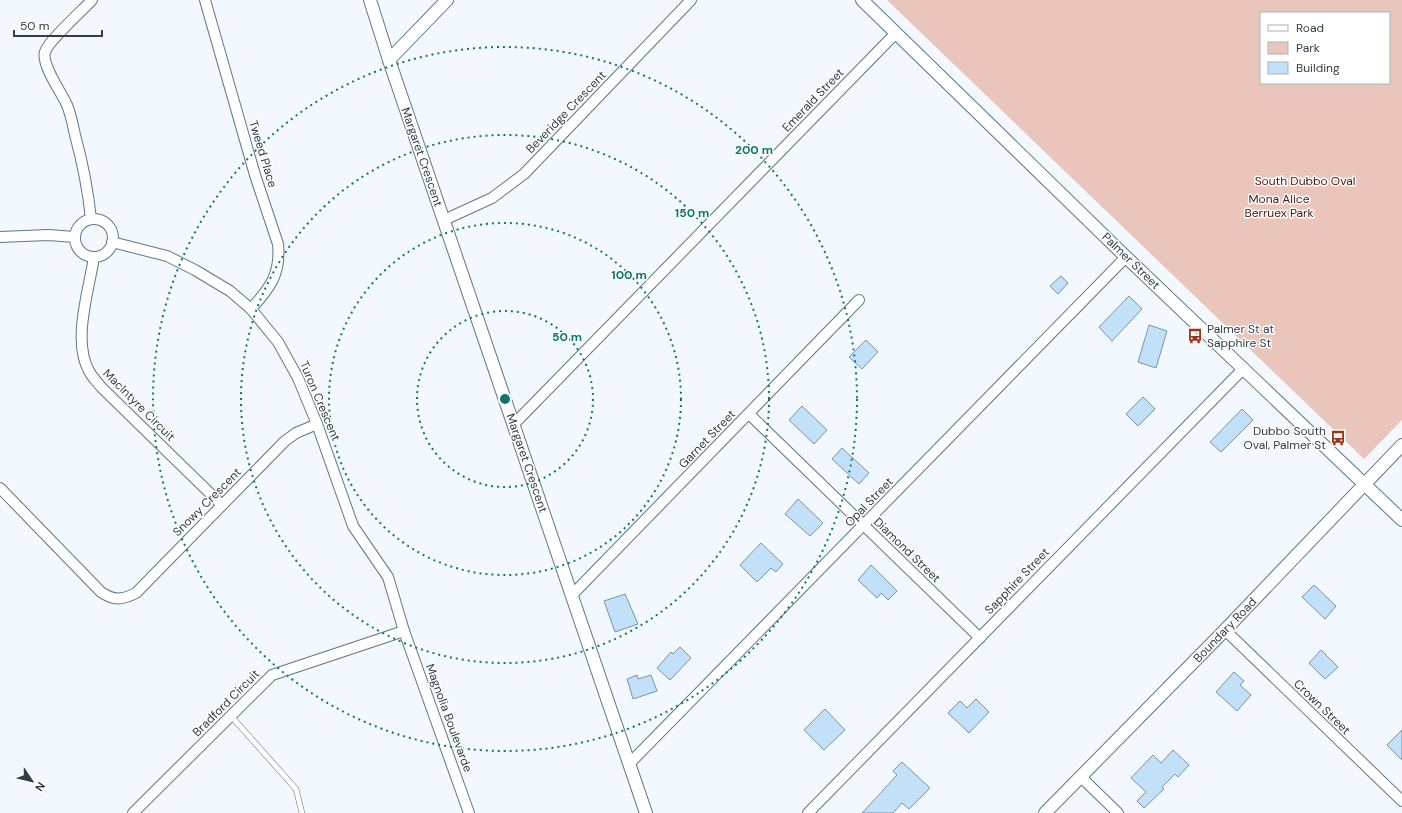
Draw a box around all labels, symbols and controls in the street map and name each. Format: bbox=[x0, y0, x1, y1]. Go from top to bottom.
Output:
scale bar bbox=[14, 12, 102, 38]
legend bbox=[1260, 12, 1390, 84]
text: 50 m bbox=[20, 18, 49, 34]
text: Road bbox=[1296, 20, 1324, 36]
text: Park bbox=[1296, 40, 1320, 56]
text: Building bbox=[1296, 60, 1340, 76]
street label: Emerald Street bbox=[779, 65, 848, 135]
street label: Beveridge Crescent bbox=[522, 67, 610, 157]
street label: Margaret Crescent bbox=[398, 105, 447, 209]
street label: Tweed Place bbox=[245, 119, 281, 190]
text: 200 m bbox=[735, 142, 773, 158]
park label: South Dubbo Oval bbox=[1255, 173, 1355, 189]
park label: Mona Alice Berruex Park bbox=[1244, 191, 1314, 221]
text: 150 m bbox=[675, 205, 709, 221]
street label: Palmer Street bbox=[1098, 229, 1164, 293]
text: 100 m bbox=[611, 267, 647, 283]
place label: Palmer St at Sapphire St bbox=[1207, 321, 1274, 351]
bus stop icon: Palmer St at Sapphire St bbox=[1186, 327, 1204, 345]
text: 50 m bbox=[552, 329, 582, 345]
street label: Turon Crescent bbox=[296, 359, 344, 444]
street label: MacIntyre Circuit bbox=[99, 365, 179, 445]
centre of rings bbox=[498, 392, 512, 406]
street label: Garnet Street bbox=[675, 406, 739, 472]
street label: Margaret Crescent bbox=[503, 411, 552, 515]
place label: Dubbo South Oval, Palmer St bbox=[1243, 423, 1326, 453]
bus stop icon: Dubbo South Oval, Palmer St bbox=[1329, 429, 1347, 447]
street label: Snowy Crescent bbox=[169, 464, 245, 540]
street label: Opal Street bbox=[841, 474, 897, 530]
street label: Diamond Street bbox=[870, 514, 944, 586]
street label: Sapphire Street bbox=[981, 544, 1053, 618]
street label: Boundary Road bbox=[1190, 594, 1260, 666]
street label: Magnolia Boulevarde bbox=[422, 662, 476, 775]
street label: Bradford Circuit bbox=[189, 666, 263, 740]
street label: Crown Street bbox=[1290, 676, 1354, 738]
north arrow bbox=[12, 761, 52, 801]
text: N bbox=[32, 779, 48, 794]

